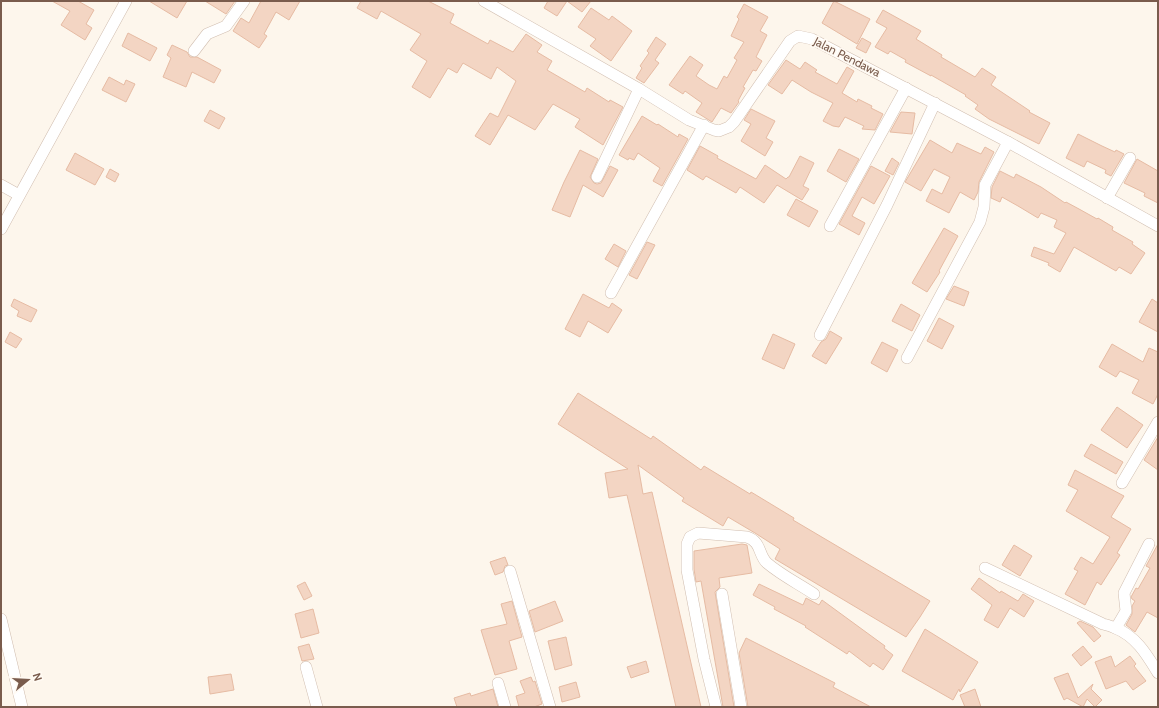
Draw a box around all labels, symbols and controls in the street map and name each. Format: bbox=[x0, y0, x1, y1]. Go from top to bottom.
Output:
street label: Jalan Pendawa bbox=[810, 33, 883, 80]
north arrow bbox=[8, 660, 48, 700]
text: N bbox=[30, 671, 45, 683]

